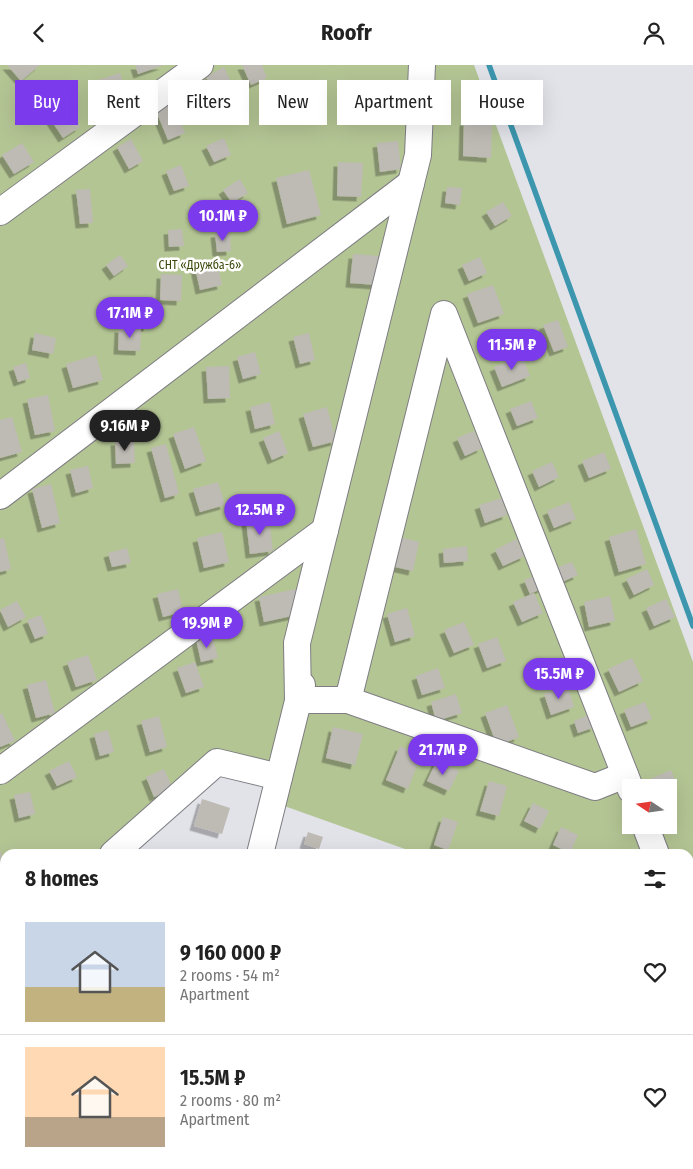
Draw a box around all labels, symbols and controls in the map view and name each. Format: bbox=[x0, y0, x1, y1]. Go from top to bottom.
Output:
icon: back bbox=[25, 19, 53, 47]
text: Roofr bbox=[321, 19, 372, 46]
icon: person bbox=[640, 19, 668, 47]
chip: Buy bbox=[15, 80, 78, 125]
chip: Rent bbox=[88, 80, 158, 125]
chip: Filters bbox=[168, 80, 249, 125]
chip: New bbox=[259, 80, 327, 125]
chip: Apartment bbox=[337, 80, 451, 125]
chip: House bbox=[461, 80, 543, 125]
pin: 10.1M ₽ bbox=[177, 199, 269, 242]
text: 10.1M ₽ bbox=[199, 206, 247, 225]
park label: СНТ «Дружба-6» bbox=[159, 258, 241, 272]
pin: 17.1M ₽ bbox=[84, 297, 176, 339]
text: 17.1M ₽ bbox=[107, 303, 153, 322]
pin: 11.5M ₽ bbox=[466, 329, 558, 371]
text: 11.5M ₽ bbox=[488, 335, 536, 354]
pin: 9.16M ₽ bbox=[79, 409, 171, 452]
text: 9.16M ₽ bbox=[101, 416, 149, 435]
pin: 12.5M ₽ bbox=[214, 493, 306, 536]
text: 12.5M ₽ bbox=[235, 500, 285, 519]
pin: 19.9M ₽ bbox=[161, 607, 253, 649]
text: 19.9M ₽ bbox=[182, 613, 232, 632]
pin: 15.5M ₽ bbox=[513, 657, 605, 700]
text: 15.5M ₽ bbox=[534, 664, 584, 683]
pin: 21.7M ₽ bbox=[397, 733, 489, 776]
text: 21.7M ₽ bbox=[419, 740, 467, 759]
north arrow bbox=[622, 779, 678, 834]
map controls bbox=[622, 779, 677, 834]
icon: filters bbox=[641, 865, 669, 893]
text: 8 homes bbox=[25, 866, 99, 892]
text: 9 160 000 ₽ bbox=[180, 940, 281, 966]
icon: home bbox=[65, 942, 125, 1002]
icon: heart bbox=[641, 958, 669, 986]
text: 2 rooms · 54 m² bbox=[180, 966, 280, 985]
text: Apartment bbox=[180, 985, 249, 1004]
text: 15.5M ₽ bbox=[180, 1065, 245, 1091]
icon: home bbox=[65, 1067, 125, 1127]
icon: heart bbox=[641, 1083, 669, 1111]
text: 2 rooms · 80 m² bbox=[180, 1091, 281, 1110]
text: Apartment bbox=[180, 1110, 249, 1129]

